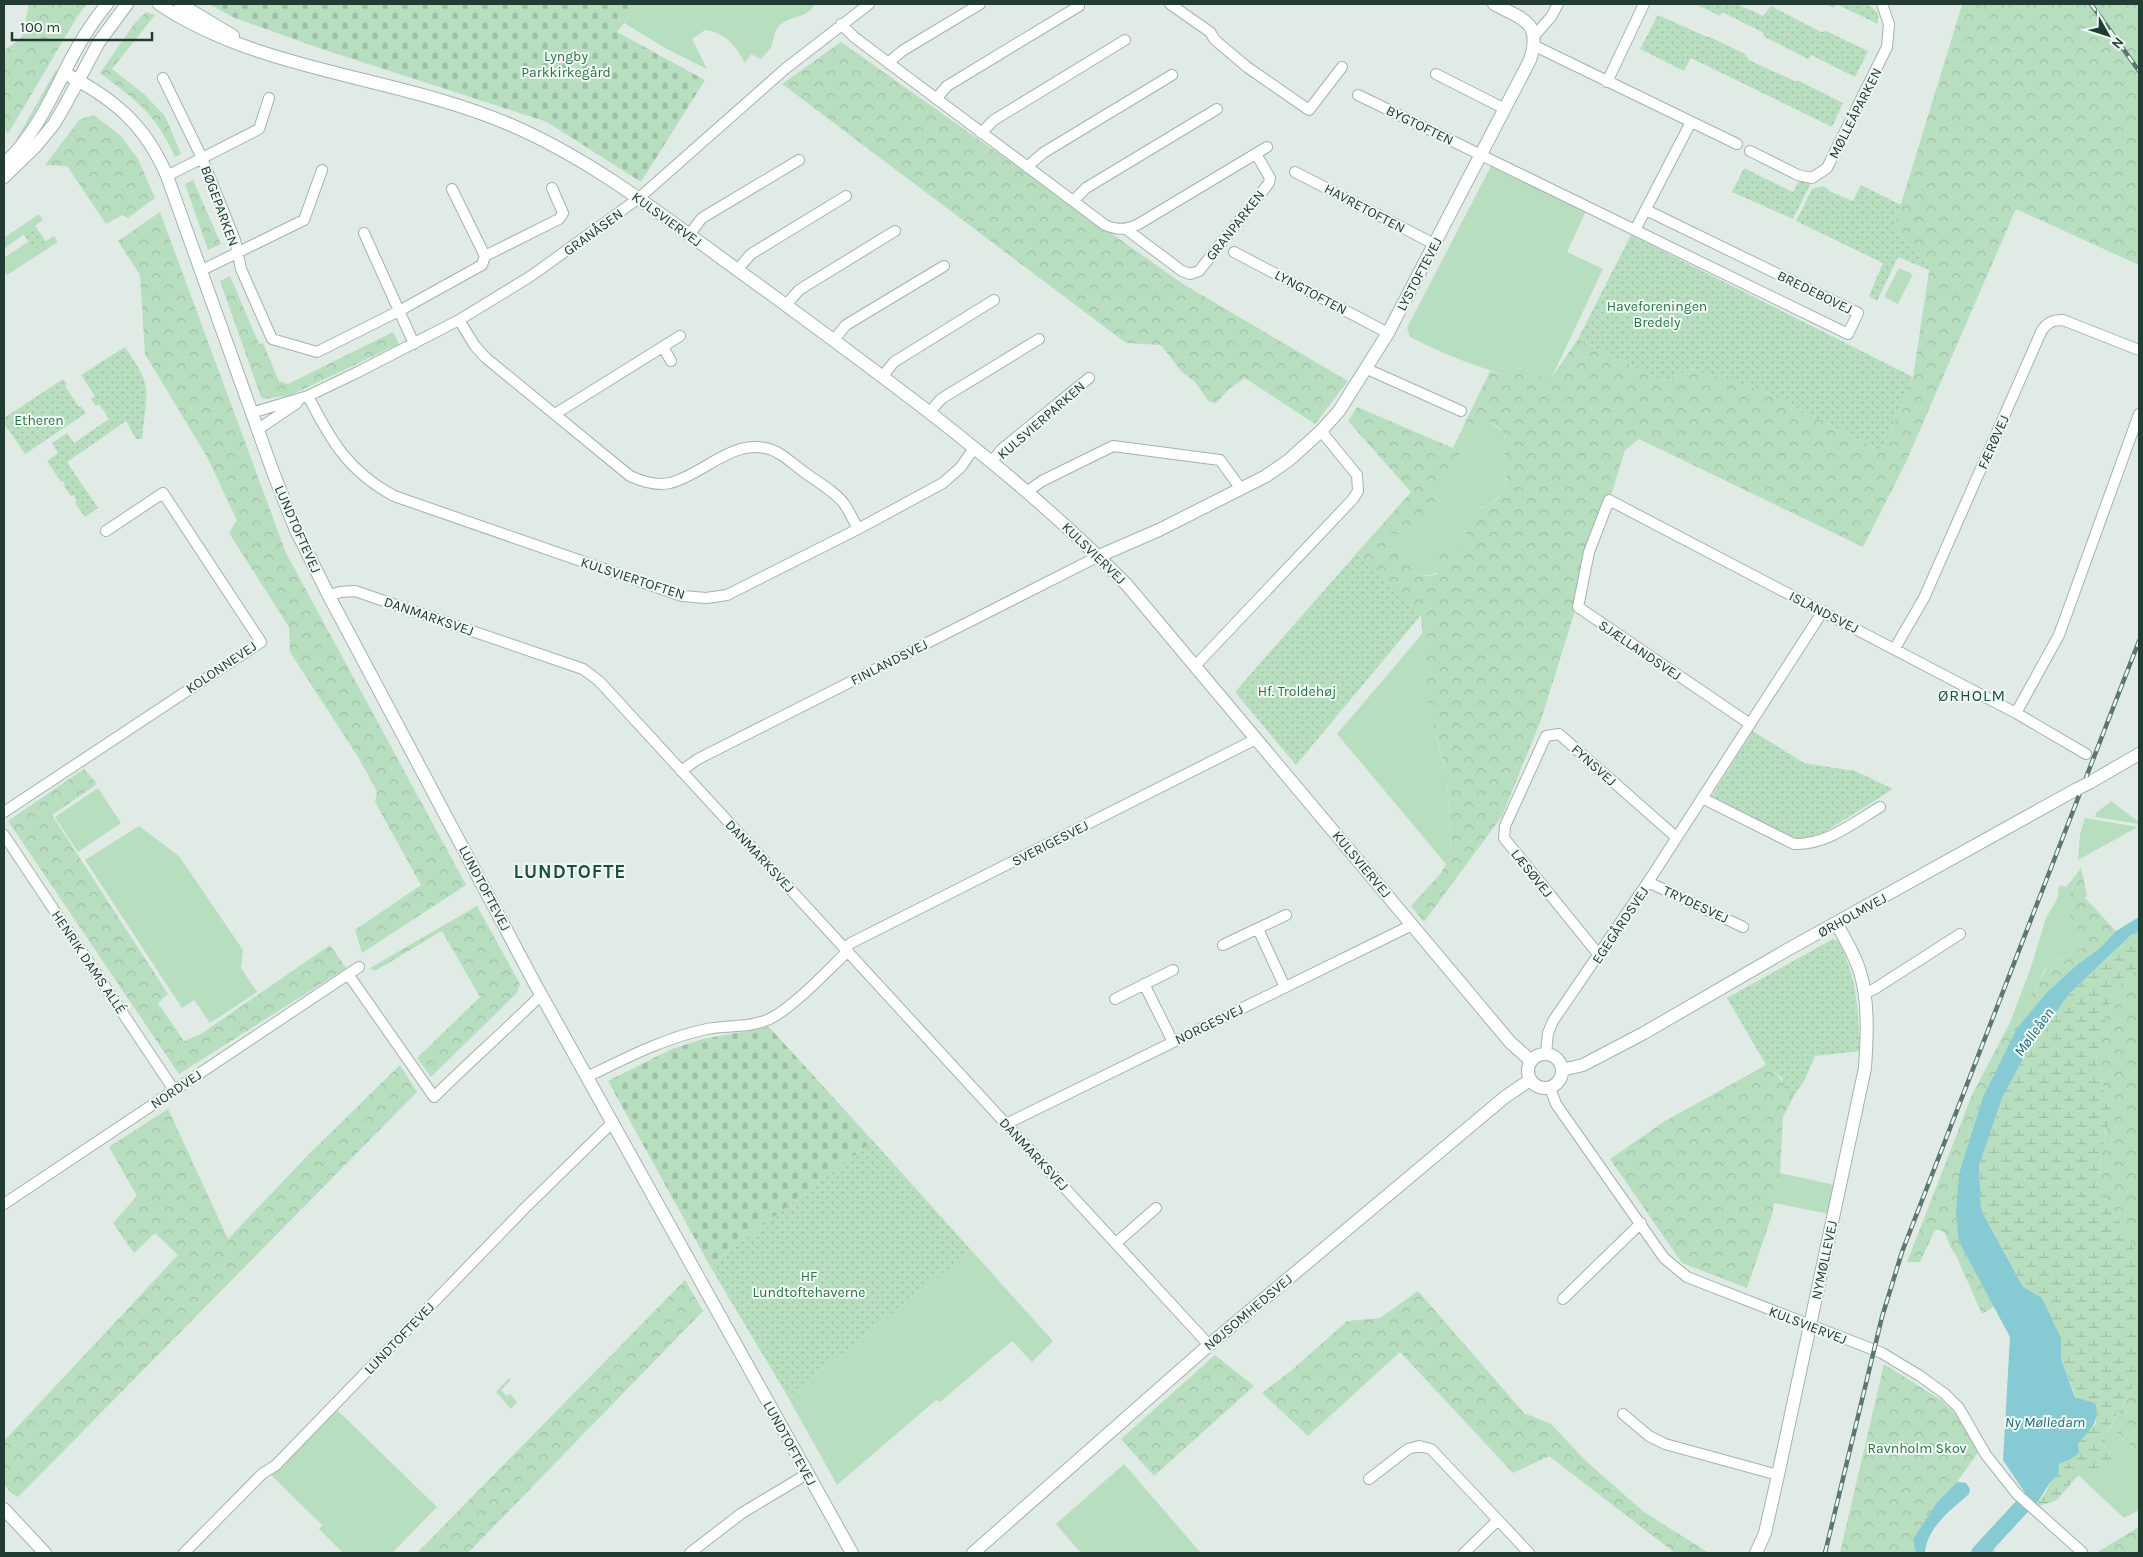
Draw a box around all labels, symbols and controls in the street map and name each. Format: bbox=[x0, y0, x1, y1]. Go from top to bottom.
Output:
scale bar bbox=[12, 10, 152, 42]
north arrow bbox=[2083, 10, 2133, 60]
text: 100 m bbox=[20, 18, 60, 36]
text: N bbox=[2108, 34, 2127, 52]
park label: Lyngby Parkkirkegård bbox=[521, 48, 611, 81]
street label: MØLLEÅPARKEN bbox=[1825, 65, 1886, 161]
street label: BYGTOFTEN bbox=[1383, 102, 1456, 149]
street label: BØGEPARKEN bbox=[197, 164, 242, 249]
street label: HAVRETOFTEN bbox=[1321, 180, 1408, 237]
street label: GRANPARKEN bbox=[1203, 187, 1268, 264]
street label: KULSVIERVEJ bbox=[628, 188, 705, 250]
street label: GRANÅSEN bbox=[560, 205, 626, 260]
street label: LYSTOFTEVEJ bbox=[1393, 234, 1446, 314]
street label: LYNGTOFTEN bbox=[1272, 266, 1350, 319]
street label: BREDEBOVEJ bbox=[1775, 267, 1855, 318]
park label: Haveforeningen Bredely bbox=[1607, 298, 1707, 331]
street label: KULSVIERPARKEN bbox=[994, 378, 1089, 463]
park label: Etheren bbox=[14, 412, 64, 429]
street label: FÆRØVEJ bbox=[1974, 413, 2013, 472]
street label: LUNDTOFTEVEJ bbox=[271, 483, 324, 576]
street label: KULSVIERVEJ bbox=[1058, 519, 1129, 588]
street label: KULSVIERTOFTEN bbox=[579, 554, 687, 603]
street label: ISLANDSVEJ bbox=[1786, 588, 1861, 637]
street label: DANMARKSVEJ bbox=[382, 593, 476, 640]
street label: SJÆLLANDSVEJ bbox=[1595, 617, 1684, 684]
street label: FINLANDSVEJ bbox=[848, 636, 931, 689]
street label: KOLONNEVEJ bbox=[183, 638, 260, 697]
park label: Hf. Troldehøj bbox=[1258, 683, 1336, 700]
district label: ØRHOLM bbox=[1938, 686, 2006, 705]
street label: FYNSVEJ bbox=[1568, 741, 1620, 790]
street label: DANMARKSVEJ bbox=[721, 816, 798, 896]
street label: SVERIGESVEJ bbox=[1009, 817, 1091, 870]
street label: KULSVIERVEJ bbox=[1329, 827, 1395, 901]
street label: LUNDTOFTEVEJ bbox=[455, 843, 514, 934]
street label: LÆSØVEJ bbox=[1507, 846, 1556, 901]
district label: LUNDTOFTE bbox=[514, 861, 626, 883]
street label: TRYDESVEJ bbox=[1660, 882, 1731, 927]
street label: EGEGÅRDSVEJ bbox=[1588, 883, 1652, 967]
street label: ØRHOLMVEJ bbox=[1815, 890, 1890, 941]
street label: HENRIK DAMS ALLÉ bbox=[48, 907, 130, 1017]
street label: NORGESVEJ bbox=[1172, 1001, 1246, 1048]
water label: Mølleåen bbox=[2010, 1004, 2058, 1060]
street label: NORDVEJ bbox=[148, 1066, 205, 1113]
street label: DANMARKSVEJ bbox=[995, 1114, 1072, 1194]
street label: NYMØLLEVEJ bbox=[1808, 1219, 1841, 1301]
park label: HF Lundtoftehaverne bbox=[752, 1268, 866, 1301]
street label: NØJSOMHEDSVEJ bbox=[1201, 1271, 1296, 1354]
street label: LUNDTOFTEVEJ bbox=[361, 1299, 438, 1378]
street label: KULSVIERVEJ bbox=[1766, 1303, 1849, 1348]
street label: LUNDTOFTEVEJ bbox=[759, 1398, 820, 1489]
water label: Ny Mølledam bbox=[2005, 1413, 2085, 1431]
park label: Ravnholm Skov bbox=[1867, 1440, 1967, 1457]

